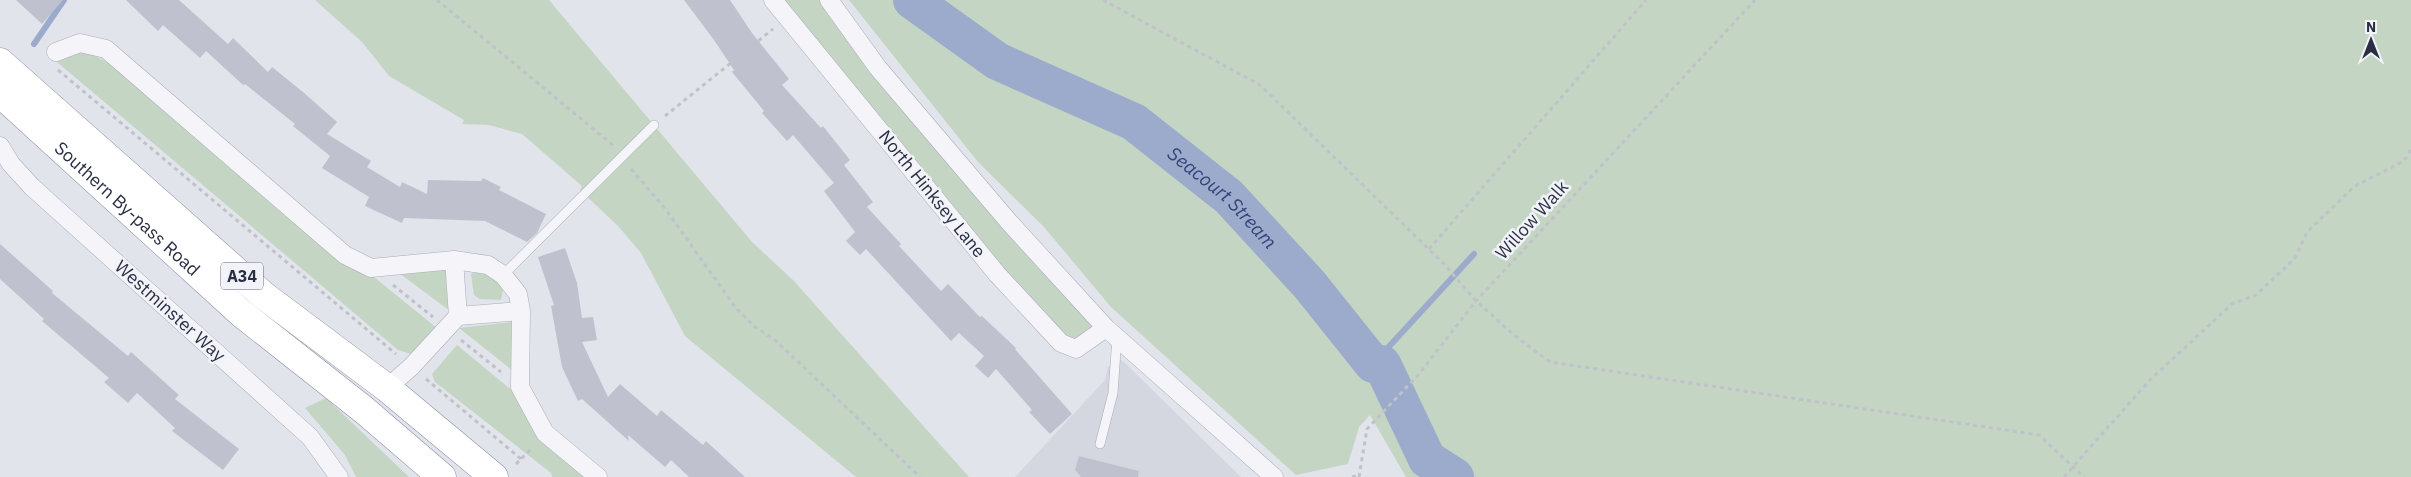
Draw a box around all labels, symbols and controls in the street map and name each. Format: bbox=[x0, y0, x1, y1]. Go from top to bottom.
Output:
north arrow bbox=[2346, 15, 2396, 65]
text: N bbox=[2366, 18, 2376, 36]
street label: North Hinksey Lane bbox=[874, 125, 991, 262]
street label: Southern By-pass Road bbox=[50, 136, 205, 281]
water label: Seacourt Stream bbox=[1163, 141, 1282, 253]
street label: Willow Walk bbox=[1490, 175, 1573, 264]
street label: Westminster Way bbox=[110, 255, 230, 366]
road number: A34 bbox=[221, 262, 263, 290]

